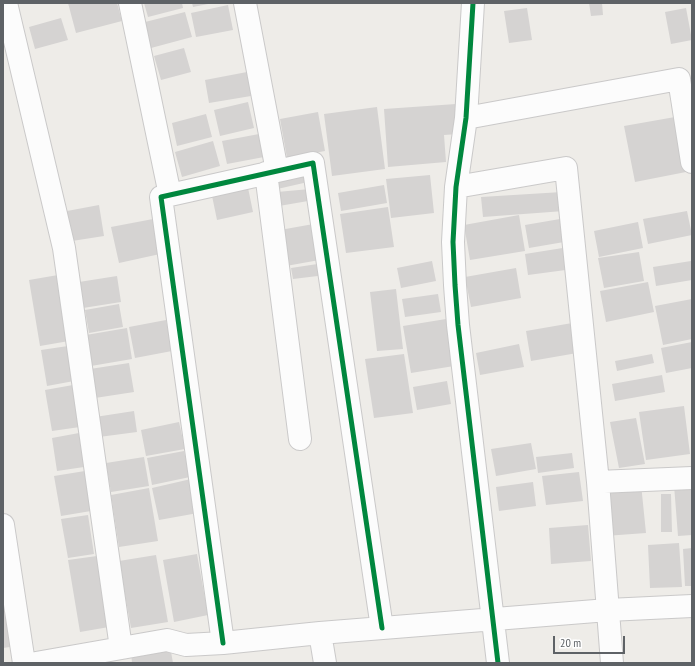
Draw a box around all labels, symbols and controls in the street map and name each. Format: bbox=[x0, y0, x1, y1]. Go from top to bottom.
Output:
scale bar bbox=[555, 628, 627, 654]
text: 20 m bbox=[560, 635, 581, 650]

